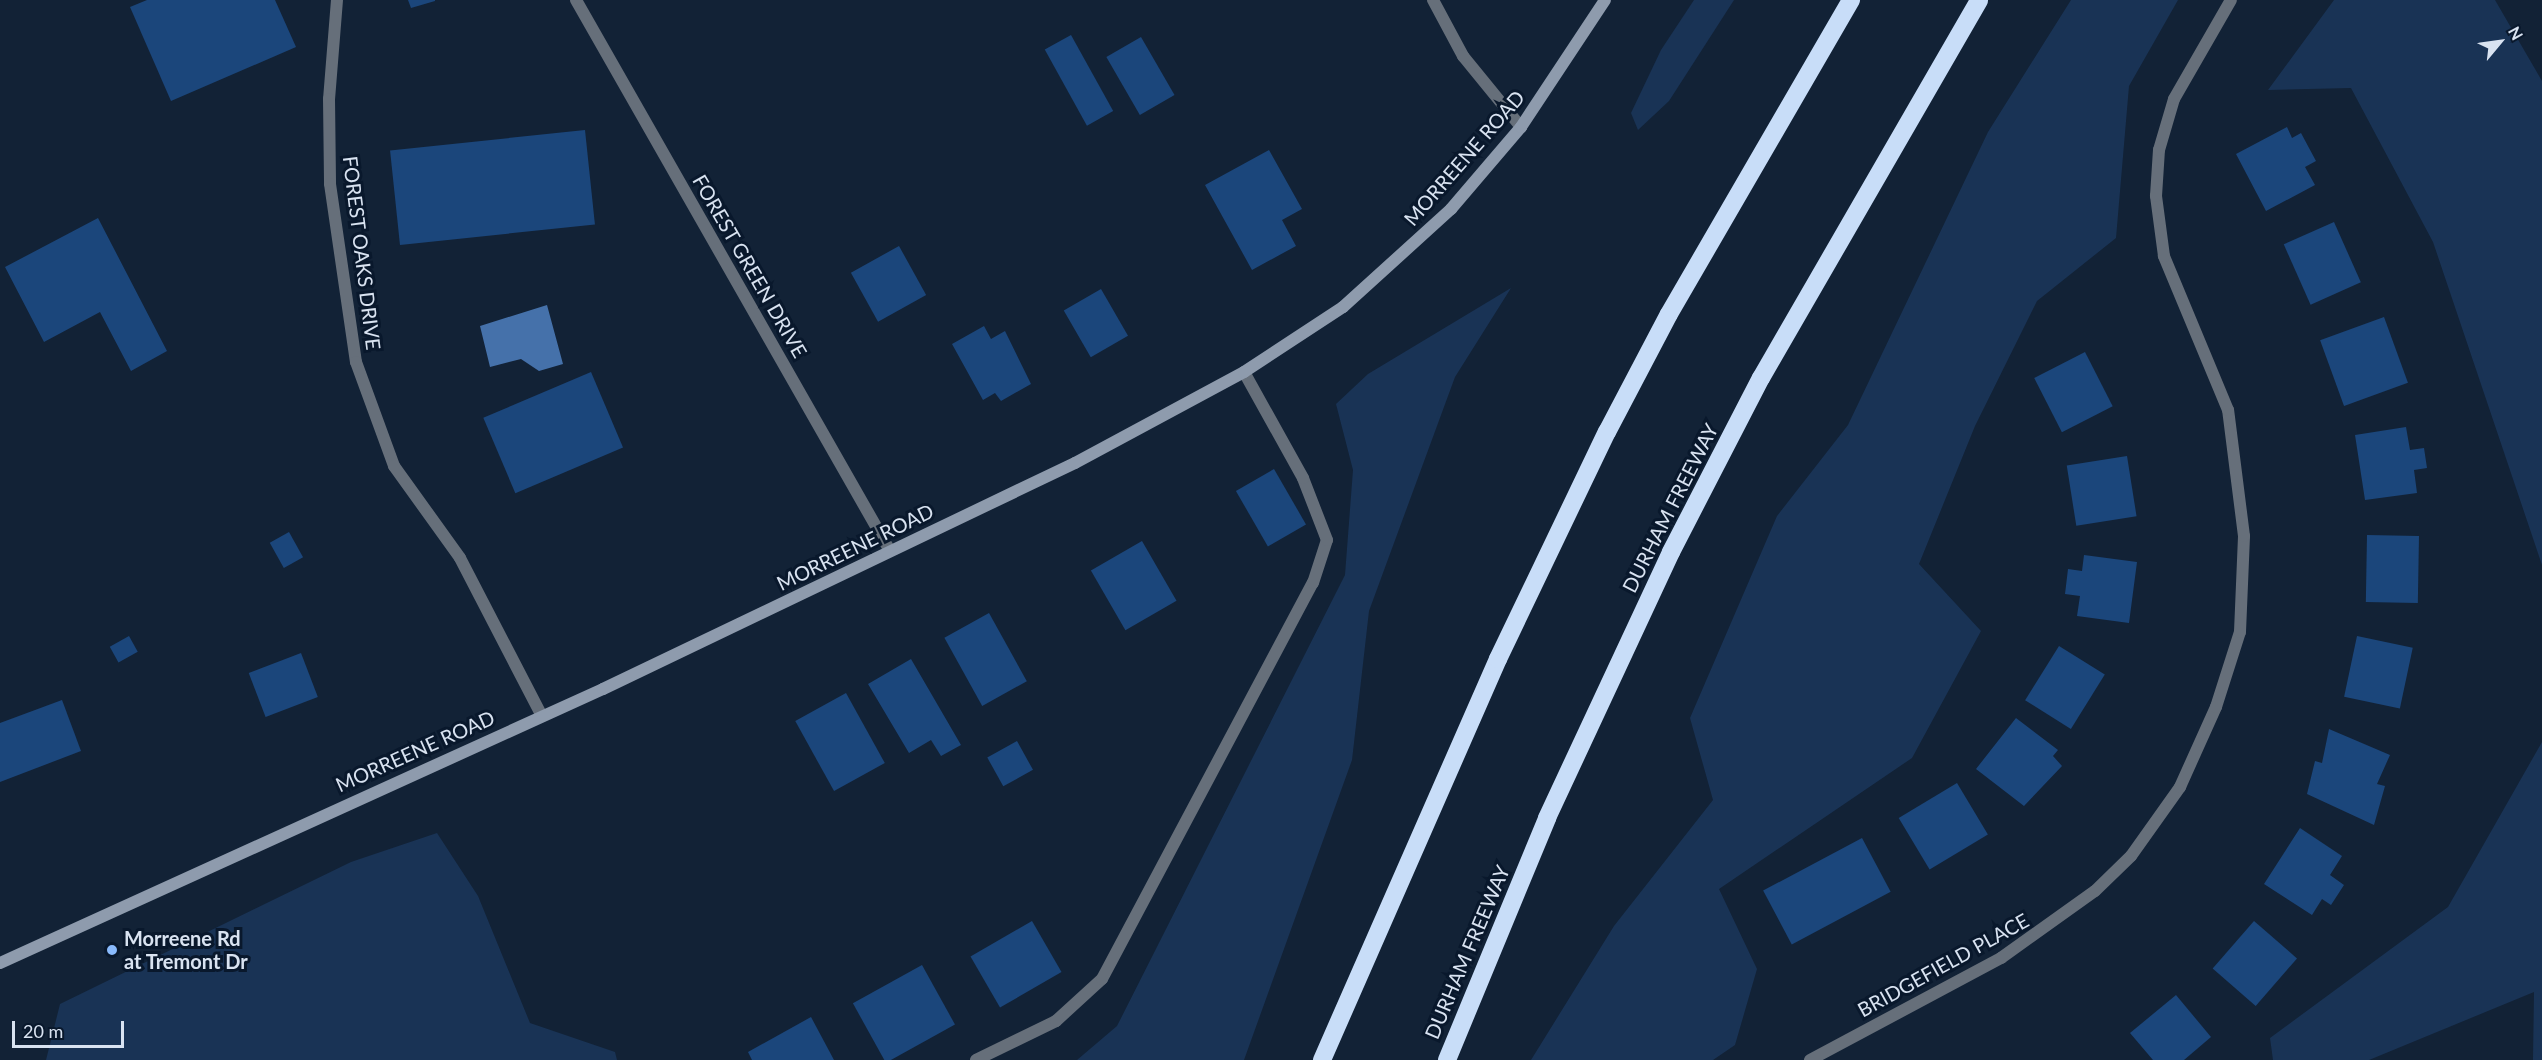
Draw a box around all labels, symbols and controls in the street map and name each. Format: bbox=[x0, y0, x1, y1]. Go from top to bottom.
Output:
north arrow bbox=[2470, 12, 2530, 72]
text: N bbox=[2505, 23, 2527, 43]
street label: MORREENE ROAD bbox=[1399, 85, 1529, 231]
street label: FOREST OAKS DRIVE bbox=[338, 154, 386, 352]
street label: FOREST GREEN DRIVE bbox=[688, 170, 812, 362]
street label: DURHAM FREEWAY bbox=[1617, 420, 1723, 596]
street label: MORREENE ROAD bbox=[773, 499, 937, 595]
street label: MORREENE ROAD bbox=[332, 705, 498, 797]
street label: DURHAM FREEWAY bbox=[1420, 862, 1514, 1042]
street label: BRIDGEFIELD PLACE bbox=[1853, 908, 2033, 1022]
place label: Morreene Rd at Tremont Dr bbox=[124, 927, 248, 974]
marker: Morreene Rd at Tremont Dr bbox=[105, 943, 119, 957]
scale bar bbox=[15, 1009, 128, 1047]
text: 20 m bbox=[23, 1020, 63, 1042]

